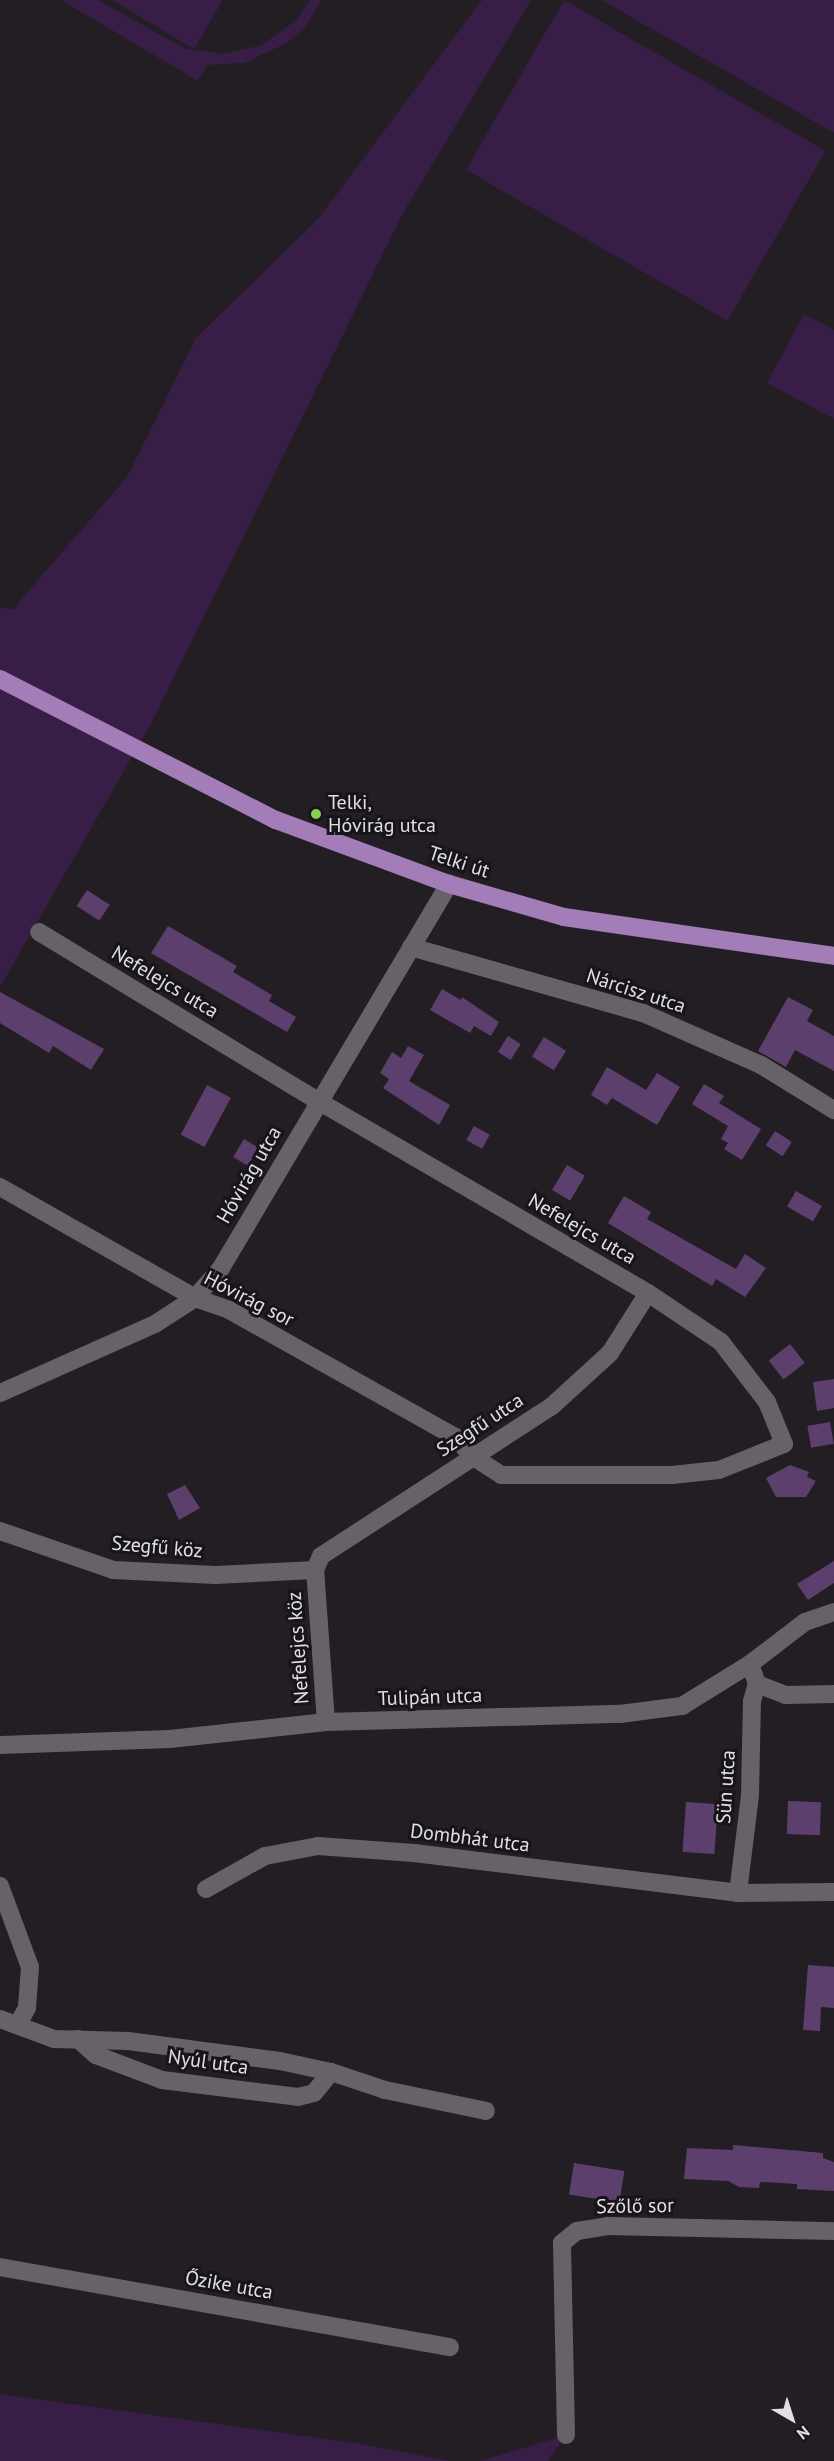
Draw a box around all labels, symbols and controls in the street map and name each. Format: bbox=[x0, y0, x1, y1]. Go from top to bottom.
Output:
place label: Telki, Hóvirág utca bbox=[328, 790, 436, 837]
marker: Telki, Hóvirág utca bbox=[309, 807, 323, 821]
street label: Telki út bbox=[426, 841, 492, 883]
street label: Nefelejcs utca bbox=[107, 941, 223, 1023]
street label: Nárcisz utca bbox=[583, 964, 689, 1018]
street label: Hóvirág utca bbox=[212, 1122, 286, 1228]
street label: Nefelejcs utca bbox=[524, 1189, 640, 1269]
street label: Hóvirág sor bbox=[200, 1266, 298, 1332]
street label: Szegfű utca bbox=[432, 1388, 528, 1462]
street label: Szegfű köz bbox=[111, 1531, 203, 1563]
street label: Nefelejcs köz bbox=[282, 1591, 314, 1705]
street label: Tulipán utca bbox=[377, 1683, 483, 1711]
street label: Sün utca bbox=[711, 1749, 741, 1825]
street label: Dombhát utca bbox=[409, 1819, 531, 1857]
street label: Nyúl utca bbox=[166, 2044, 250, 2080]
street label: Szőlő sor bbox=[596, 2193, 674, 2219]
street label: Őzike utca bbox=[183, 2265, 275, 2305]
north arrow bbox=[762, 2389, 822, 2449]
text: N bbox=[793, 2422, 814, 2444]

